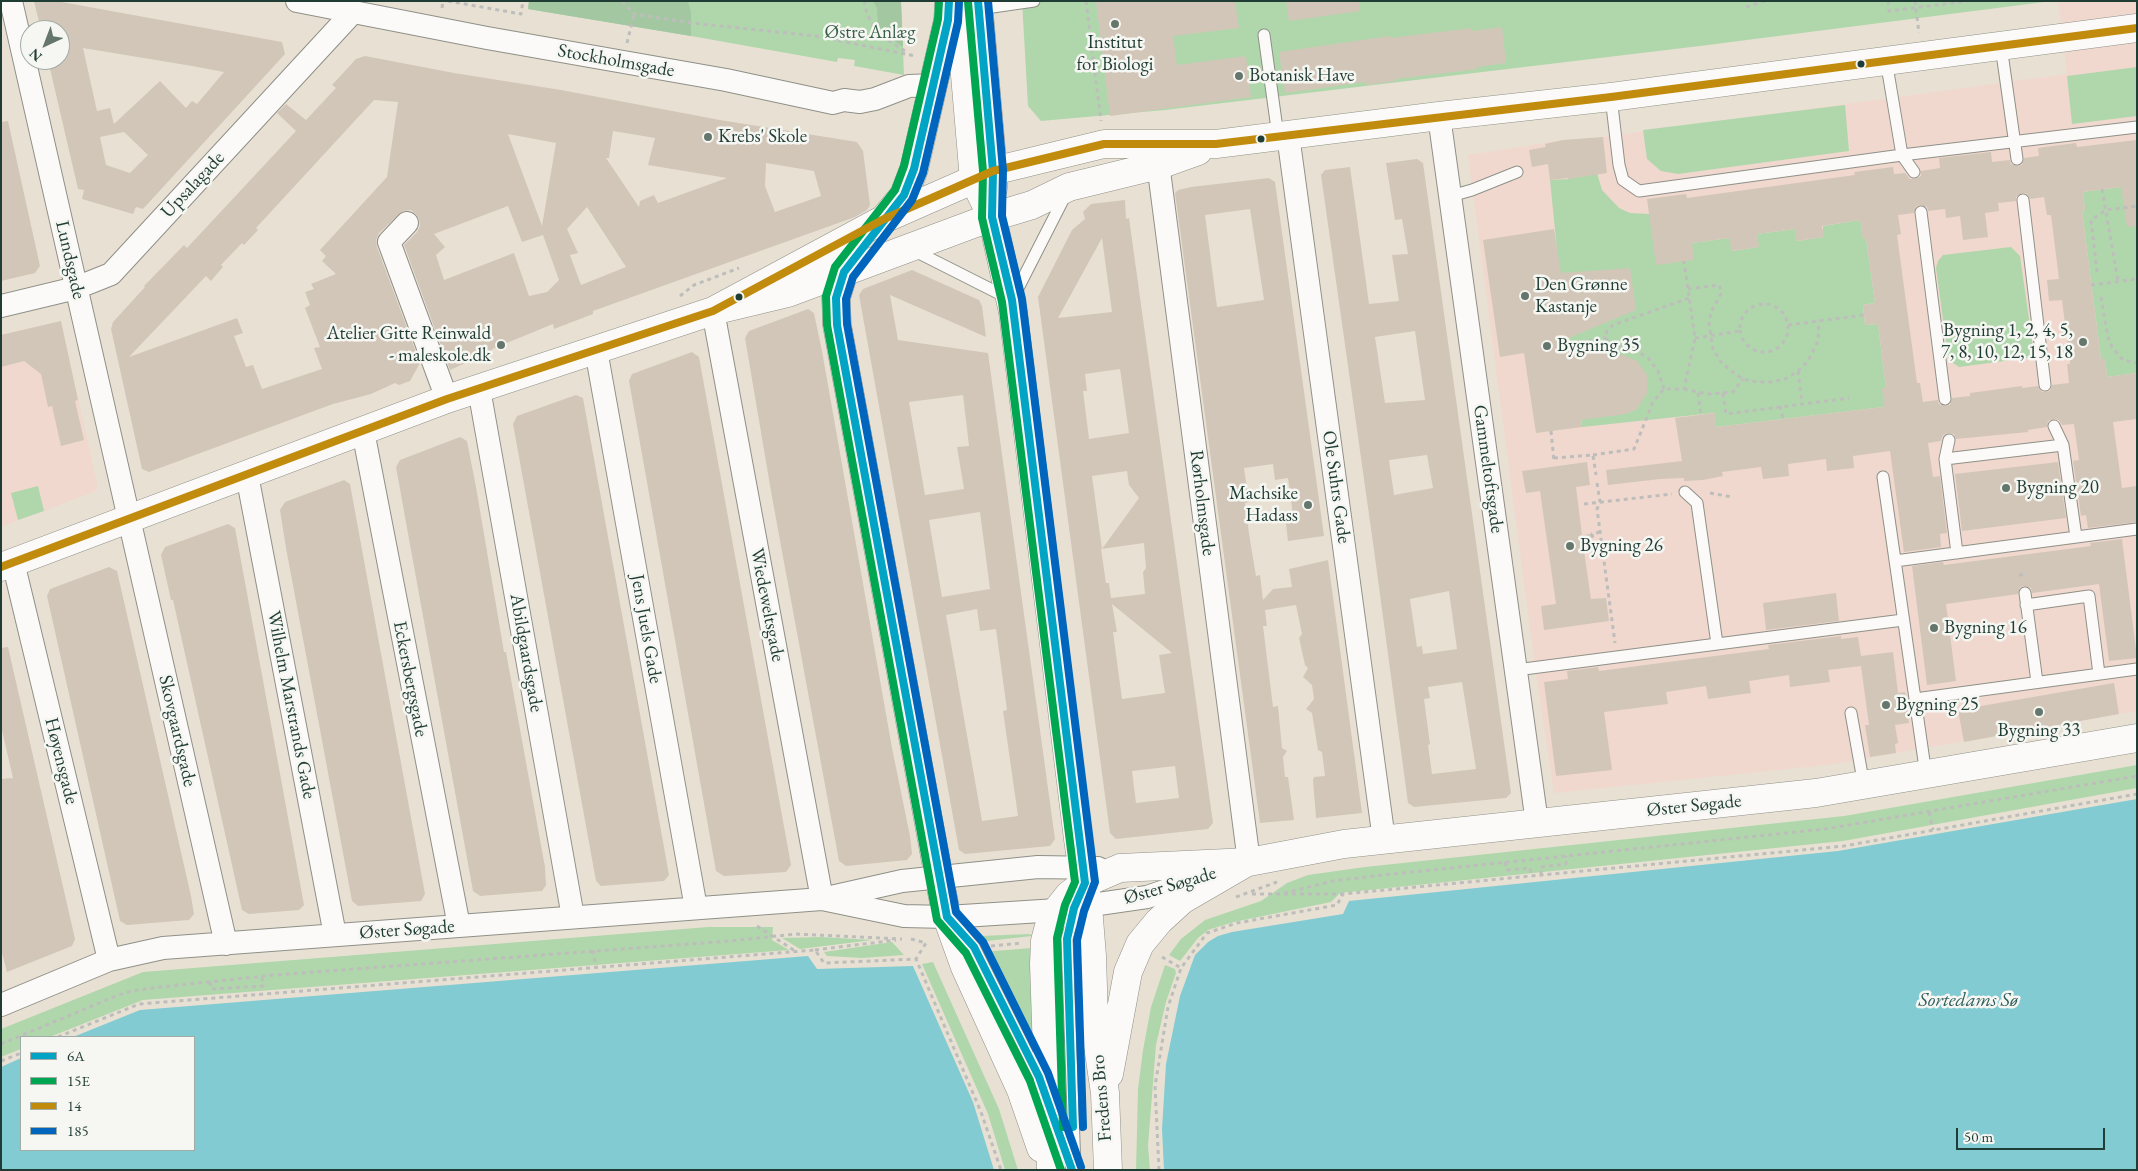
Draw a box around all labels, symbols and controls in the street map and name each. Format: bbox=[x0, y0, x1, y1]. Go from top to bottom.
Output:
marker: Institut for Biologi bbox=[1109, 18, 1121, 30]
north arrow bbox=[20, 20, 70, 70]
park label: Østre Anlæg bbox=[825, 22, 915, 44]
place label: Institut for Biologi bbox=[1077, 32, 1153, 76]
street label: Stockholmsgade bbox=[556, 40, 676, 82]
text: N bbox=[25, 45, 46, 66]
unlabelled marker bbox=[1856, 59, 1866, 69]
place label: Botanisk Have bbox=[1249, 65, 1354, 87]
marker: Botanisk Have bbox=[1233, 70, 1245, 82]
place label: Krebs' Skole bbox=[718, 126, 807, 148]
marker: Krebs' Skole bbox=[702, 131, 714, 143]
unlabelled marker bbox=[1256, 134, 1266, 144]
street label: Upsalagade bbox=[156, 147, 230, 223]
street label: Lundsgade bbox=[50, 219, 90, 301]
place label: Den Grønne Kastanje bbox=[1535, 274, 1627, 318]
marker: Den Grønne Kastanje bbox=[1519, 290, 1531, 302]
unlabelled marker bbox=[734, 292, 744, 302]
place label: Bygning 1, 2, 4, 5, 7, 8, 10, 12, 15, 18 bbox=[1941, 320, 2073, 364]
place label: Atelier Gitte Reinwald - maleskole.dk bbox=[326, 323, 491, 367]
place label: Bygning 35 bbox=[1557, 335, 1640, 357]
marker: Bygning 1, 2, 4, 5, 7, 8, 10, 12, 15, 18 bbox=[2077, 336, 2089, 348]
marker: Atelier Gitte Reinwald - maleskole.dk bbox=[495, 339, 507, 351]
marker: Bygning 35 bbox=[1541, 340, 1553, 352]
street label: Gammeltoftsgade bbox=[1468, 403, 1508, 535]
street label: Ole Suhrs Gade bbox=[1317, 429, 1355, 545]
street label: Rørholmsgade bbox=[1184, 449, 1220, 557]
place label: Bygning 20 bbox=[2016, 477, 2099, 499]
marker: Bygning 20 bbox=[2000, 482, 2012, 494]
place label: Machsike Hadass bbox=[1229, 483, 1298, 527]
marker: Machsike Hadass bbox=[1302, 499, 1314, 511]
place label: Bygning 26 bbox=[1580, 535, 1663, 557]
marker: Bygning 26 bbox=[1564, 540, 1576, 552]
street label: Wiedeweltsgade bbox=[745, 546, 789, 664]
street label: Jens Juels Gade bbox=[625, 573, 667, 685]
street label: Abildgaardsgade bbox=[504, 592, 548, 714]
street label: Wilhelm Marstrands Gade bbox=[262, 609, 320, 801]
place label: Bygning 16 bbox=[1944, 617, 2027, 639]
street label: Eckersbergsgade bbox=[388, 619, 432, 739]
marker: Bygning 16 bbox=[1928, 622, 1940, 634]
street label: Skovgaardsgade bbox=[153, 673, 201, 789]
place label: Bygning 25 bbox=[1896, 694, 1979, 716]
marker: Bygning 25 bbox=[1880, 699, 1892, 711]
marker: Bygning 33 bbox=[2033, 706, 2045, 718]
street label: Høyensgade bbox=[39, 715, 83, 807]
place label: Bygning 33 bbox=[1998, 720, 2080, 742]
street label: Øster Søgade bbox=[1645, 790, 1743, 822]
street label: Øster Søgade bbox=[1121, 862, 1219, 910]
street label: Øster Søgade bbox=[359, 915, 455, 945]
water label: Sortedams Sø bbox=[1918, 989, 2018, 1013]
legend bbox=[20, 1036, 195, 1151]
text: 6A bbox=[67, 1046, 85, 1065]
street label: Fredens Bro bbox=[1087, 1054, 1117, 1142]
text: 15E bbox=[67, 1071, 90, 1090]
text: 14 bbox=[67, 1096, 81, 1115]
scale bar bbox=[1958, 1118, 2107, 1150]
text: 185 bbox=[67, 1121, 89, 1140]
text: 50 m bbox=[1964, 1127, 1993, 1146]

